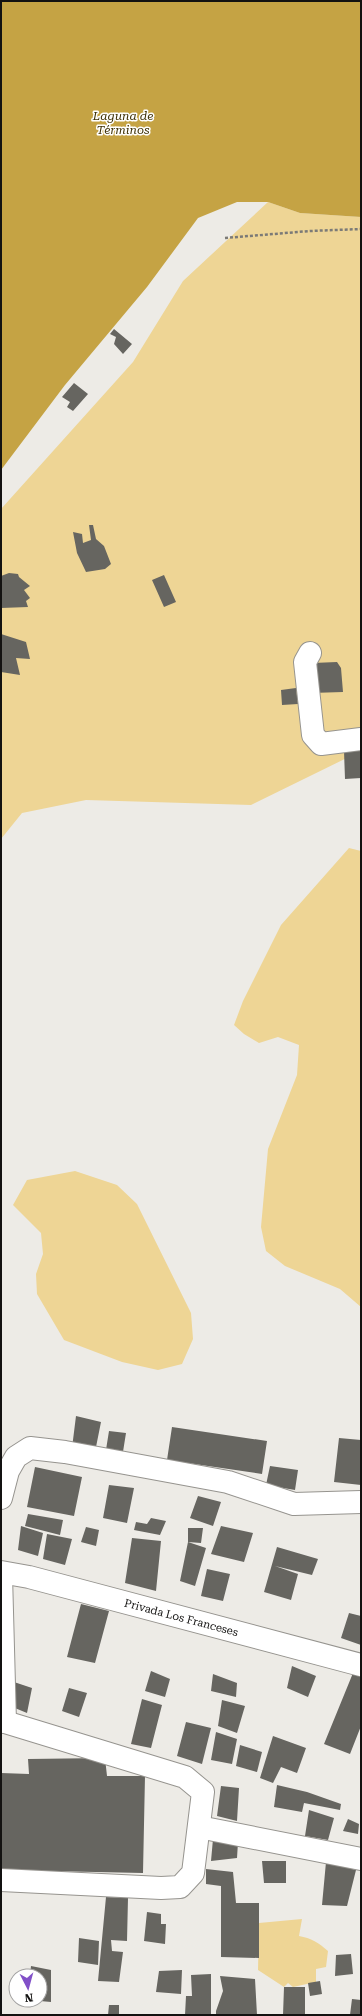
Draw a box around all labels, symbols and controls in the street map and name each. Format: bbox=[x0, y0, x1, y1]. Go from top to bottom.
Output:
water label: Laguna de Términos bbox=[92, 109, 153, 137]
street label: Privada Los Franceses bbox=[123, 1596, 240, 1639]
north arrow bbox=[8, 1968, 48, 2008]
text: N bbox=[24, 1991, 34, 2004]

